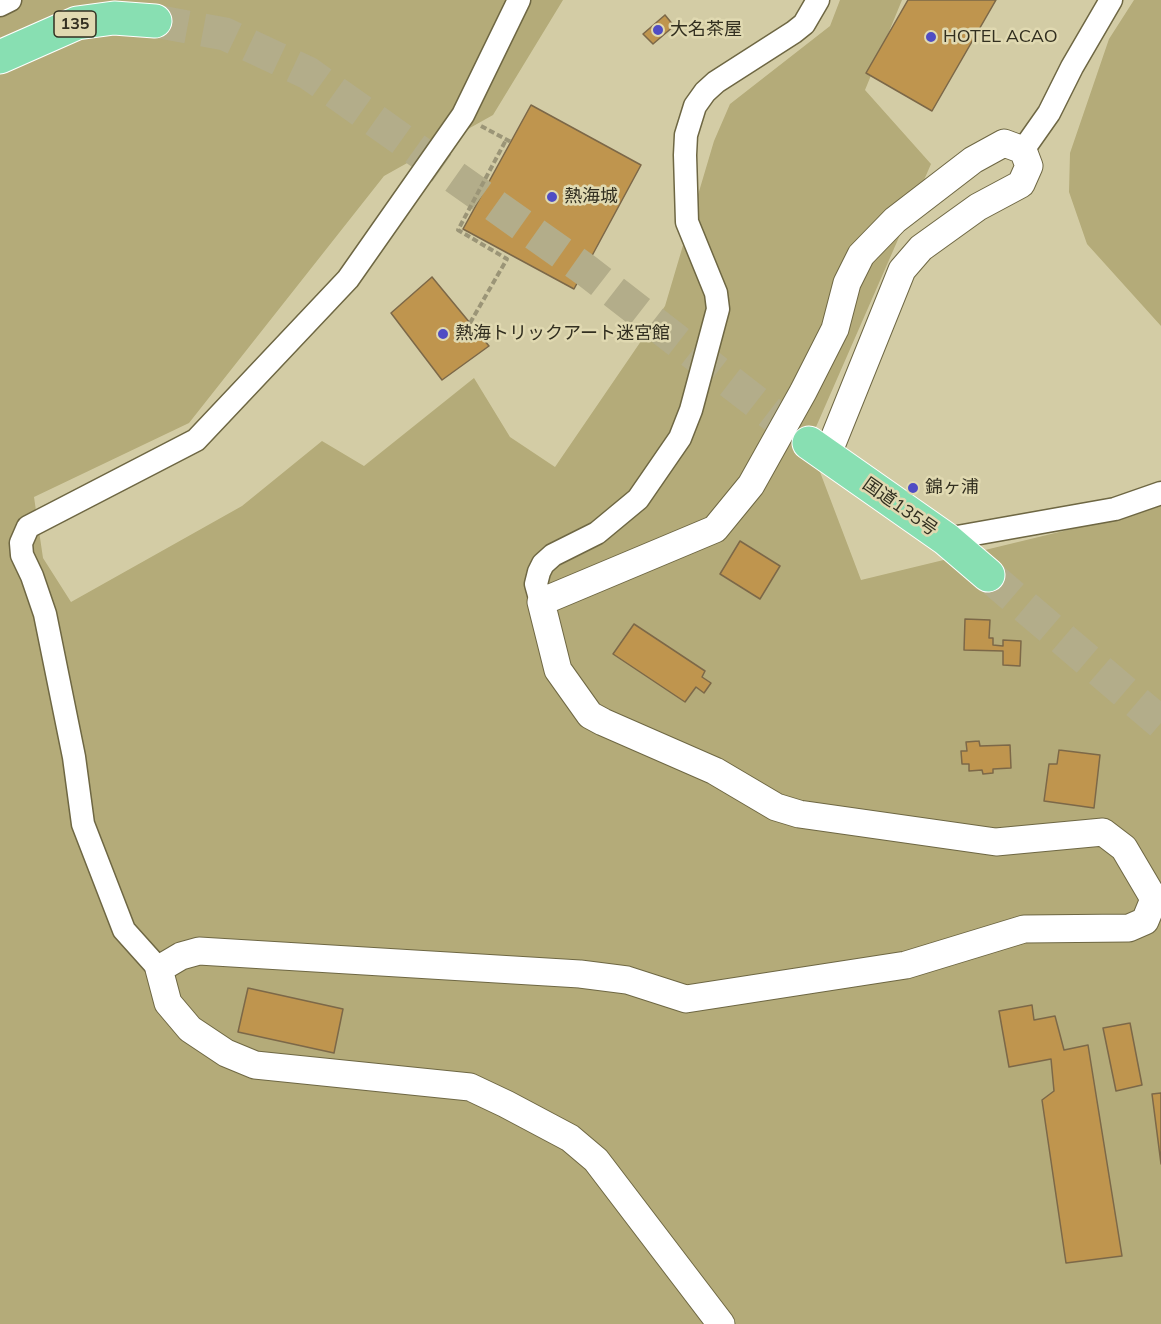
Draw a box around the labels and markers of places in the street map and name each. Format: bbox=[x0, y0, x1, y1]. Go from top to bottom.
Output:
place label: 大名茶屋 bbox=[670, 19, 742, 41]
marker: 大名茶屋 bbox=[651, 23, 665, 37]
place label: HOTEL ACAO bbox=[943, 26, 1058, 48]
marker: HOTEL ACAO bbox=[924, 30, 938, 44]
place label: 熱海城 bbox=[564, 186, 618, 208]
marker: 熱海城 bbox=[545, 190, 559, 204]
place label: 熱海トリックアート迷宮館 bbox=[455, 323, 670, 345]
marker: 熱海トリックアート迷宮館 bbox=[436, 327, 450, 341]
place label: 錦ヶ浦 bbox=[925, 477, 979, 499]
marker: 錦ヶ浦 bbox=[906, 481, 920, 495]

